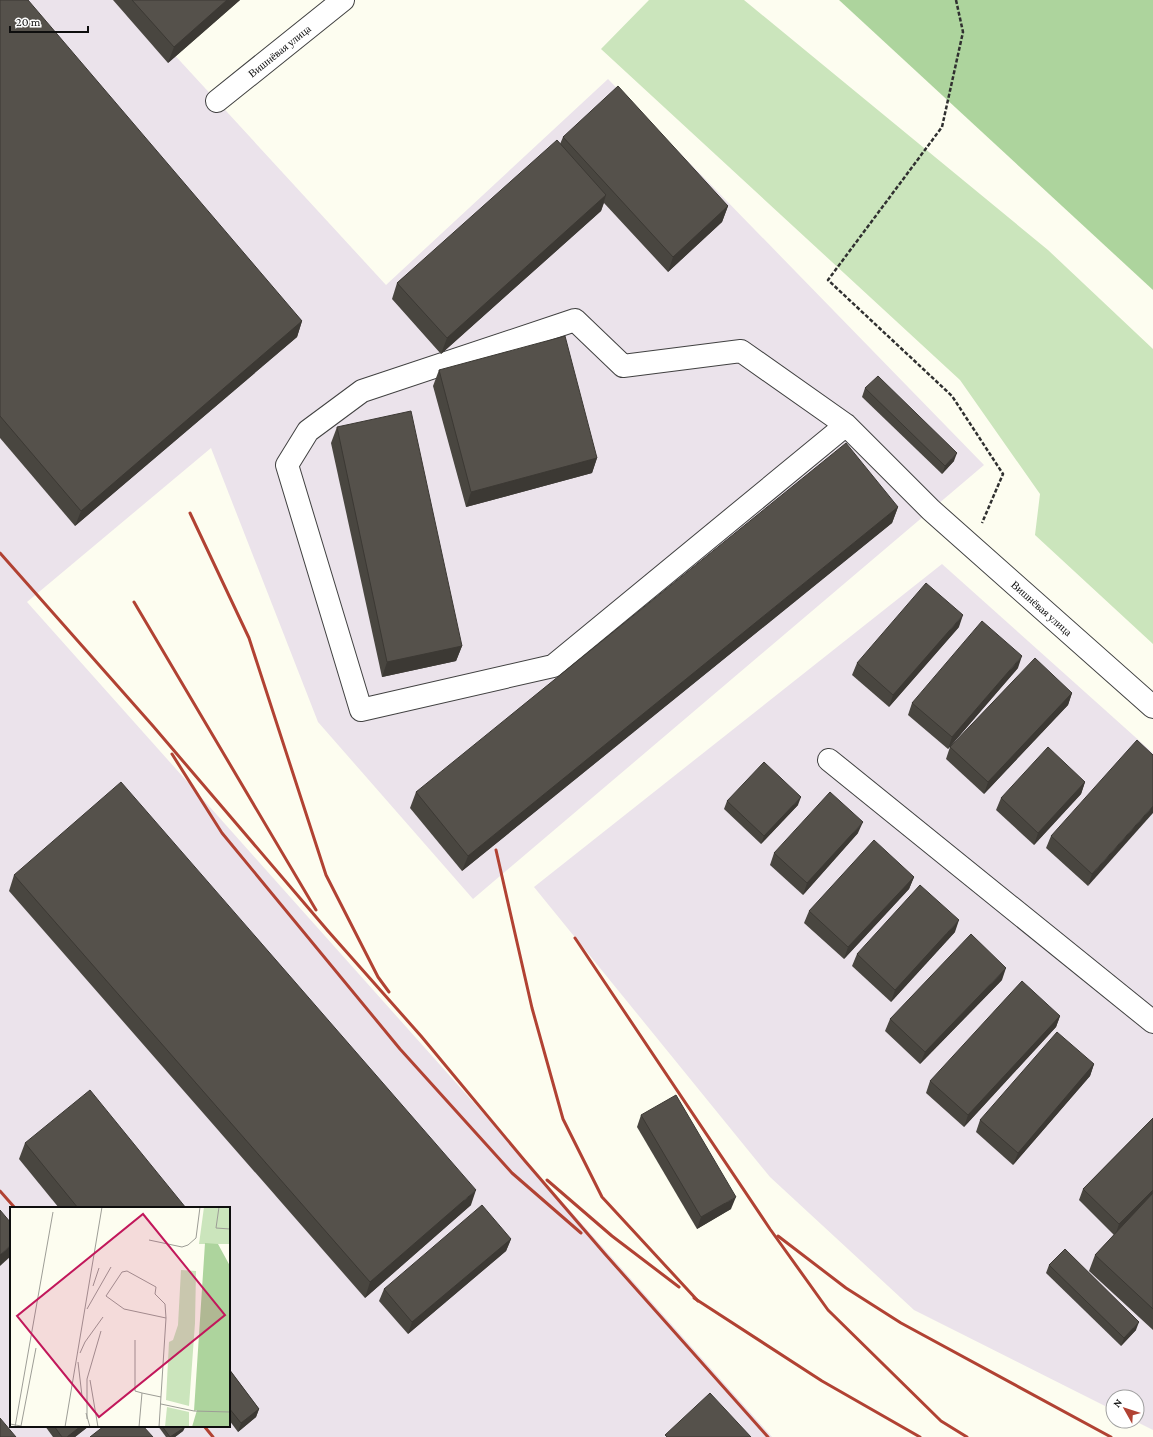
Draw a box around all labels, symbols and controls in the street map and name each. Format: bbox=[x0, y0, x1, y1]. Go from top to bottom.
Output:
scale bar bbox=[10, 8, 88, 34]
text: 20 m bbox=[16, 15, 41, 29]
street label: Вишнёвая улица bbox=[246, 22, 313, 80]
street label: Вишнёвая улица bbox=[1009, 578, 1074, 638]
inset map bbox=[10, 1207, 230, 1427]
north arrow bbox=[1105, 1389, 1145, 1429]
text: N bbox=[1110, 1396, 1125, 1409]

